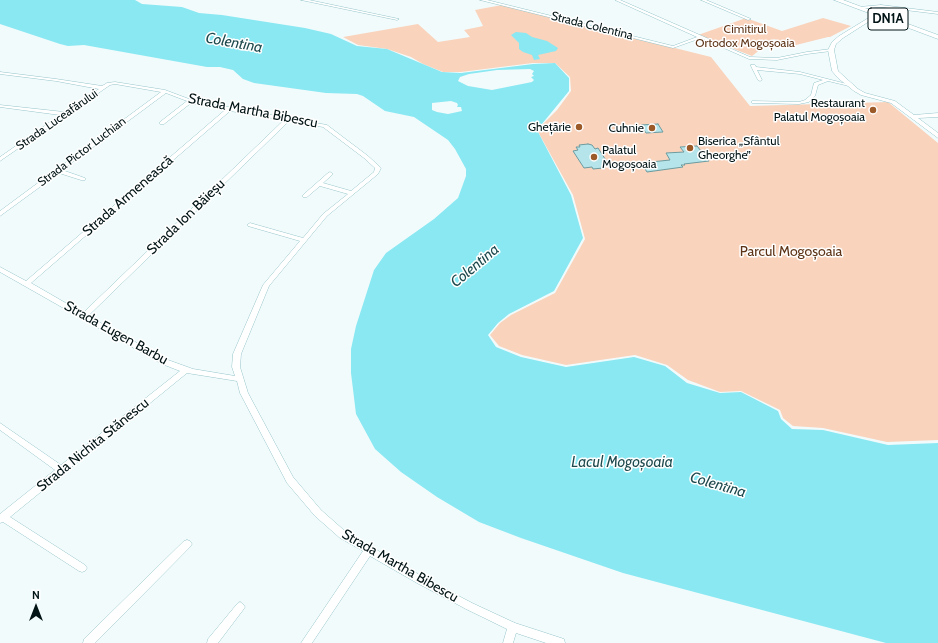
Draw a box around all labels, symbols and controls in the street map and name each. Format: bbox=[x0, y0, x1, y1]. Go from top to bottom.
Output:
road number: DN1A bbox=[868, 8, 908, 30]
street label: Strada Colentina bbox=[550, 9, 634, 43]
park label: Cimitirul Ortodox Mogoșoaia bbox=[695, 22, 795, 50]
water label: Colentina bbox=[204, 29, 264, 57]
street label: Strada Luceafărului bbox=[13, 86, 101, 154]
street label: Strada Martha Bibescu bbox=[187, 90, 319, 132]
place label: Restaurant Palatul Mogoșoaia bbox=[774, 96, 865, 124]
marker: Restaurant Palatul Mogoșoaia bbox=[868, 105, 878, 115]
street label: Strada Pictor Luchian bbox=[35, 114, 129, 190]
place label: Ghețărie bbox=[528, 120, 571, 134]
place label: Cuhnie bbox=[609, 121, 644, 135]
marker: Ghețărie bbox=[574, 122, 584, 132]
marker: Cuhnie bbox=[647, 123, 657, 133]
place label: Biserica „Sfântul Gheorghe” bbox=[698, 134, 779, 162]
place label: Palatul Mogoșoaia bbox=[602, 143, 656, 171]
marker: Biserica „Sfântul Gheorghe” bbox=[685, 143, 695, 153]
street label: Strada Armenească bbox=[79, 152, 177, 240]
marker: Palatul Mogoșoaia bbox=[589, 152, 599, 162]
street label: Strada Ion Băieșu bbox=[144, 176, 228, 258]
water label: Colentina bbox=[447, 241, 503, 291]
park label: Parcul Mogoșoaia bbox=[740, 244, 842, 260]
street label: Strada Eugen Barbu bbox=[61, 298, 171, 368]
street label: Strada Nichita Stănescu bbox=[34, 395, 152, 495]
water label: Lacul Mogoșoaia bbox=[571, 454, 673, 472]
water label: Colentina bbox=[688, 468, 748, 502]
street label: Strada Martha Bibescu bbox=[339, 526, 461, 606]
north arrow bbox=[16, 587, 56, 627]
text: N bbox=[32, 588, 40, 602]

